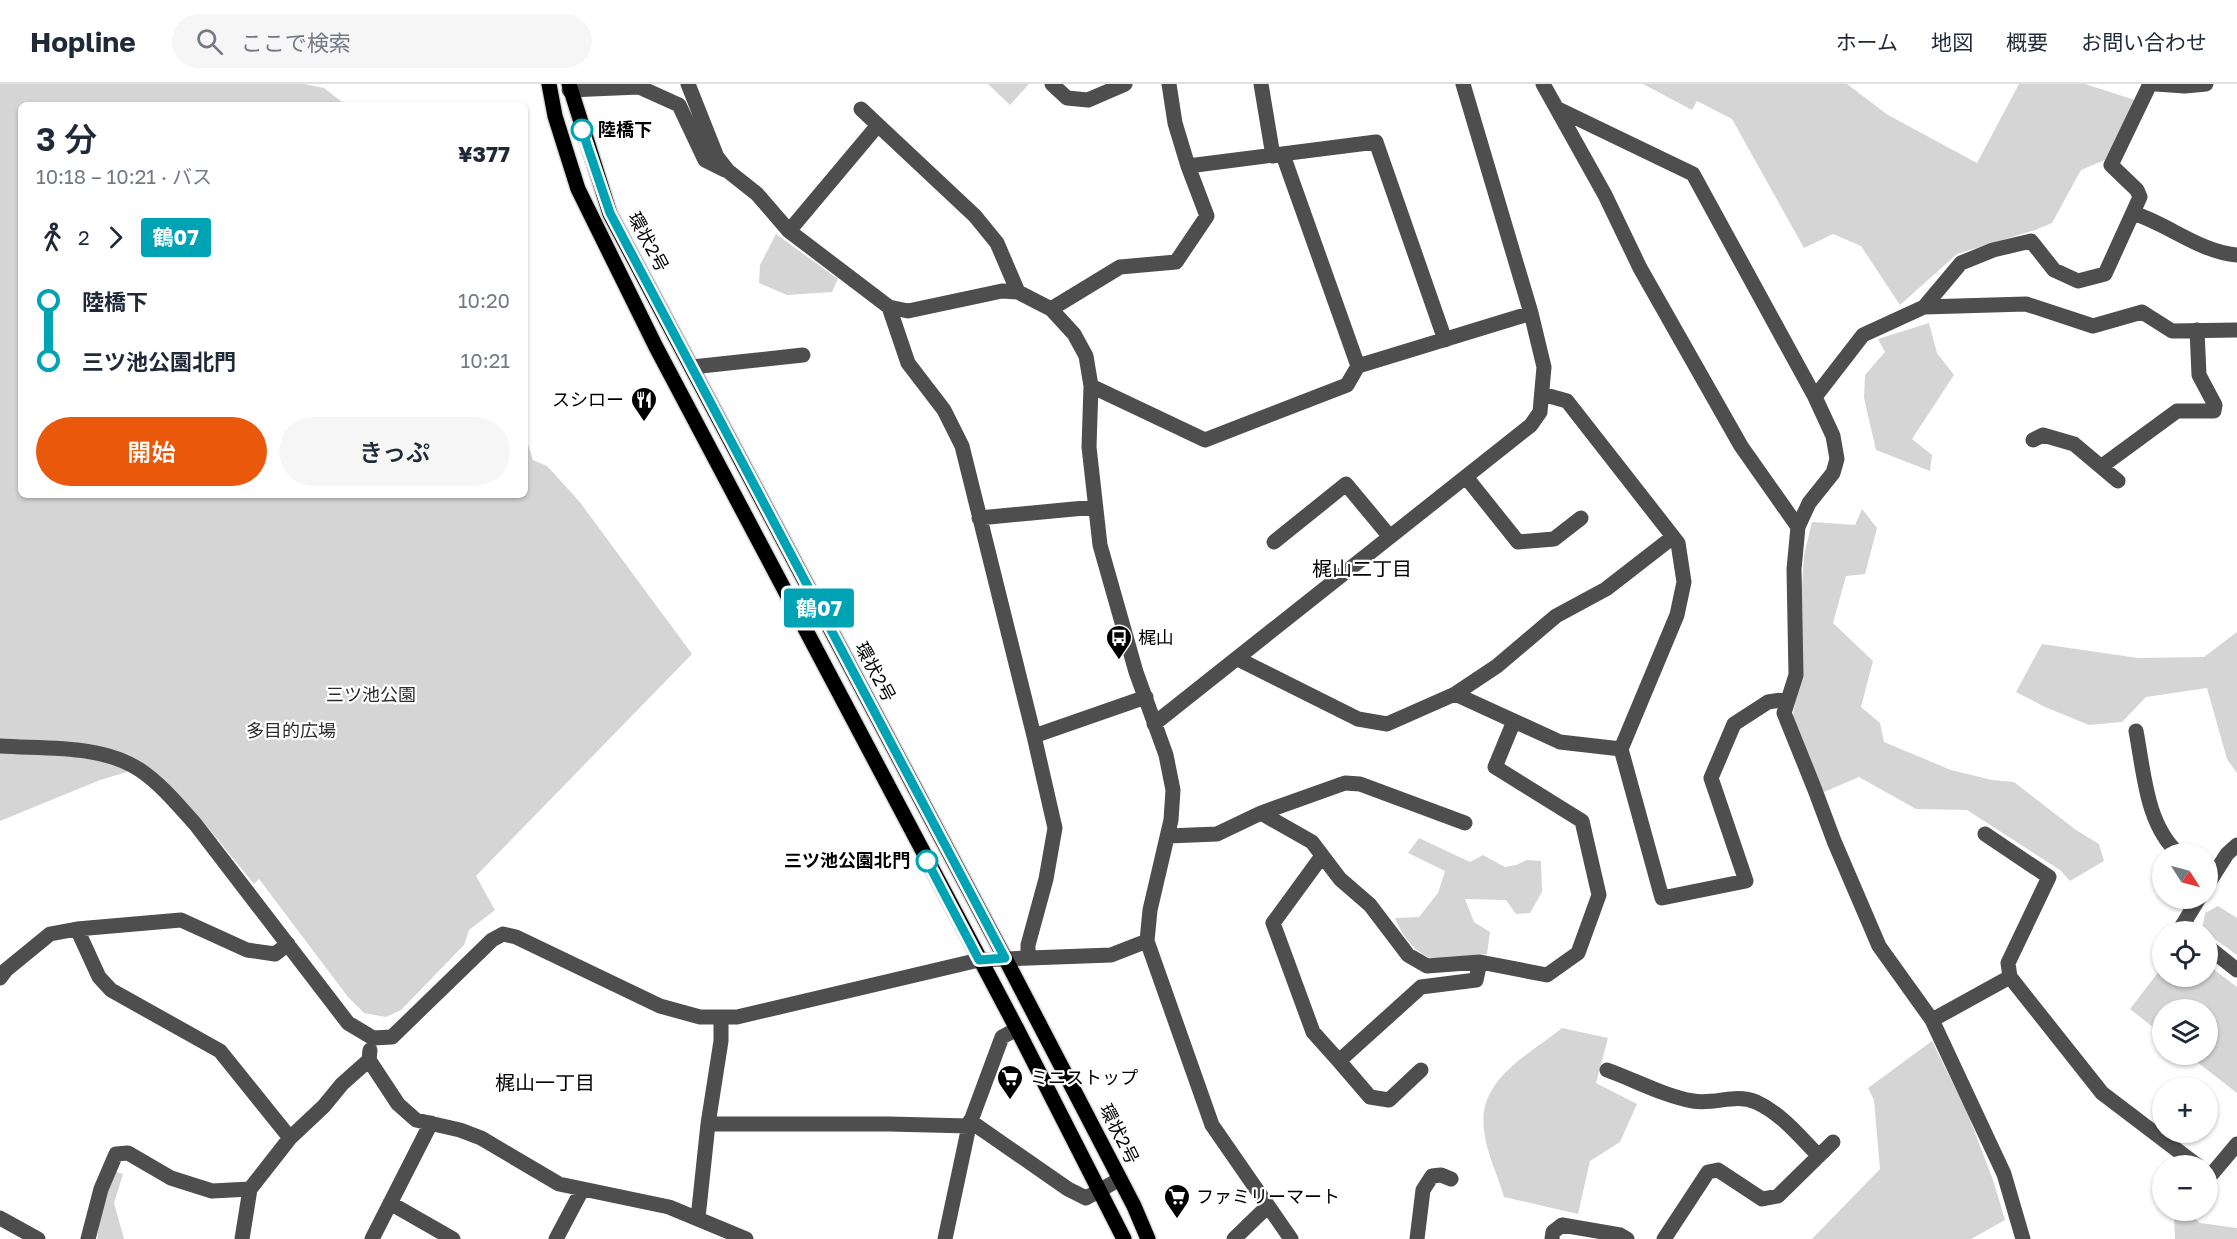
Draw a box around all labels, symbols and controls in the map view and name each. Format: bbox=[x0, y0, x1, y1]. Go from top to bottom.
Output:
search box bbox=[172, 14, 592, 68]
text: Hopline bbox=[30, 25, 136, 58]
icon: search bbox=[193, 25, 226, 58]
text: ここで検索 bbox=[241, 29, 351, 56]
text: ホーム bbox=[1836, 29, 1898, 55]
text: 地図 bbox=[1931, 29, 1973, 55]
text: 概要 bbox=[2006, 29, 2048, 55]
text: お問い合わせ bbox=[2081, 29, 2207, 55]
place label: 陸橋下 bbox=[598, 118, 652, 140]
text: 3 分 bbox=[36, 119, 97, 158]
marker: 陸橋下 bbox=[571, 119, 593, 141]
text: ¥377 bbox=[458, 140, 510, 167]
text: 10:18 – 10:21 · バス bbox=[36, 164, 212, 188]
street label: 環状2号 bbox=[624, 208, 674, 275]
icon: walk bbox=[36, 221, 69, 254]
icon: forward bbox=[99, 221, 132, 254]
text: 鶴07 bbox=[153, 224, 199, 250]
text: 2 bbox=[78, 225, 90, 249]
text: 陸橋下 bbox=[82, 288, 148, 315]
text: 10:20 bbox=[458, 288, 510, 312]
text: 三ツ池公園北門 bbox=[82, 348, 236, 375]
text: 10:21 bbox=[461, 348, 510, 372]
restaurant icon: スシロー bbox=[629, 385, 659, 423]
place label: スシロー bbox=[552, 388, 624, 410]
button: 開始 bbox=[36, 417, 267, 486]
button: きっぷ bbox=[279, 417, 510, 486]
district label: 梶山二丁目 bbox=[1312, 556, 1412, 580]
line badge: 鶴07 bbox=[784, 588, 854, 628]
text: 鶴07 bbox=[796, 595, 842, 621]
bus stop icon: 梶山 bbox=[1104, 623, 1134, 661]
place label: 梶山 bbox=[1138, 626, 1174, 648]
street label: 環状2号 bbox=[851, 638, 901, 705]
park label: 三ツ池公園 bbox=[326, 683, 416, 705]
park label: 多目的広場 bbox=[246, 719, 336, 741]
north arrow bbox=[2152, 843, 2218, 909]
map controls bbox=[2152, 843, 2218, 1221]
place label: 三ツ池公園北門 bbox=[784, 849, 910, 871]
marker: 三ツ池公園北門 bbox=[916, 850, 938, 872]
button: locate bbox=[2152, 921, 2218, 987]
button: layers bbox=[2152, 999, 2218, 1065]
supermarket icon: ミニストップ bbox=[995, 1063, 1025, 1101]
place label: ミニストップ bbox=[1030, 1066, 1138, 1088]
district label: 梶山一丁目 bbox=[495, 1070, 595, 1094]
button: + bbox=[2152, 1077, 2218, 1143]
street label: 環状2号 bbox=[1095, 1100, 1144, 1167]
button: − bbox=[2152, 1155, 2218, 1221]
supermarket icon: ファミリーマート bbox=[1162, 1182, 1192, 1220]
place label: ファミリーマート bbox=[1196, 1185, 1340, 1207]

